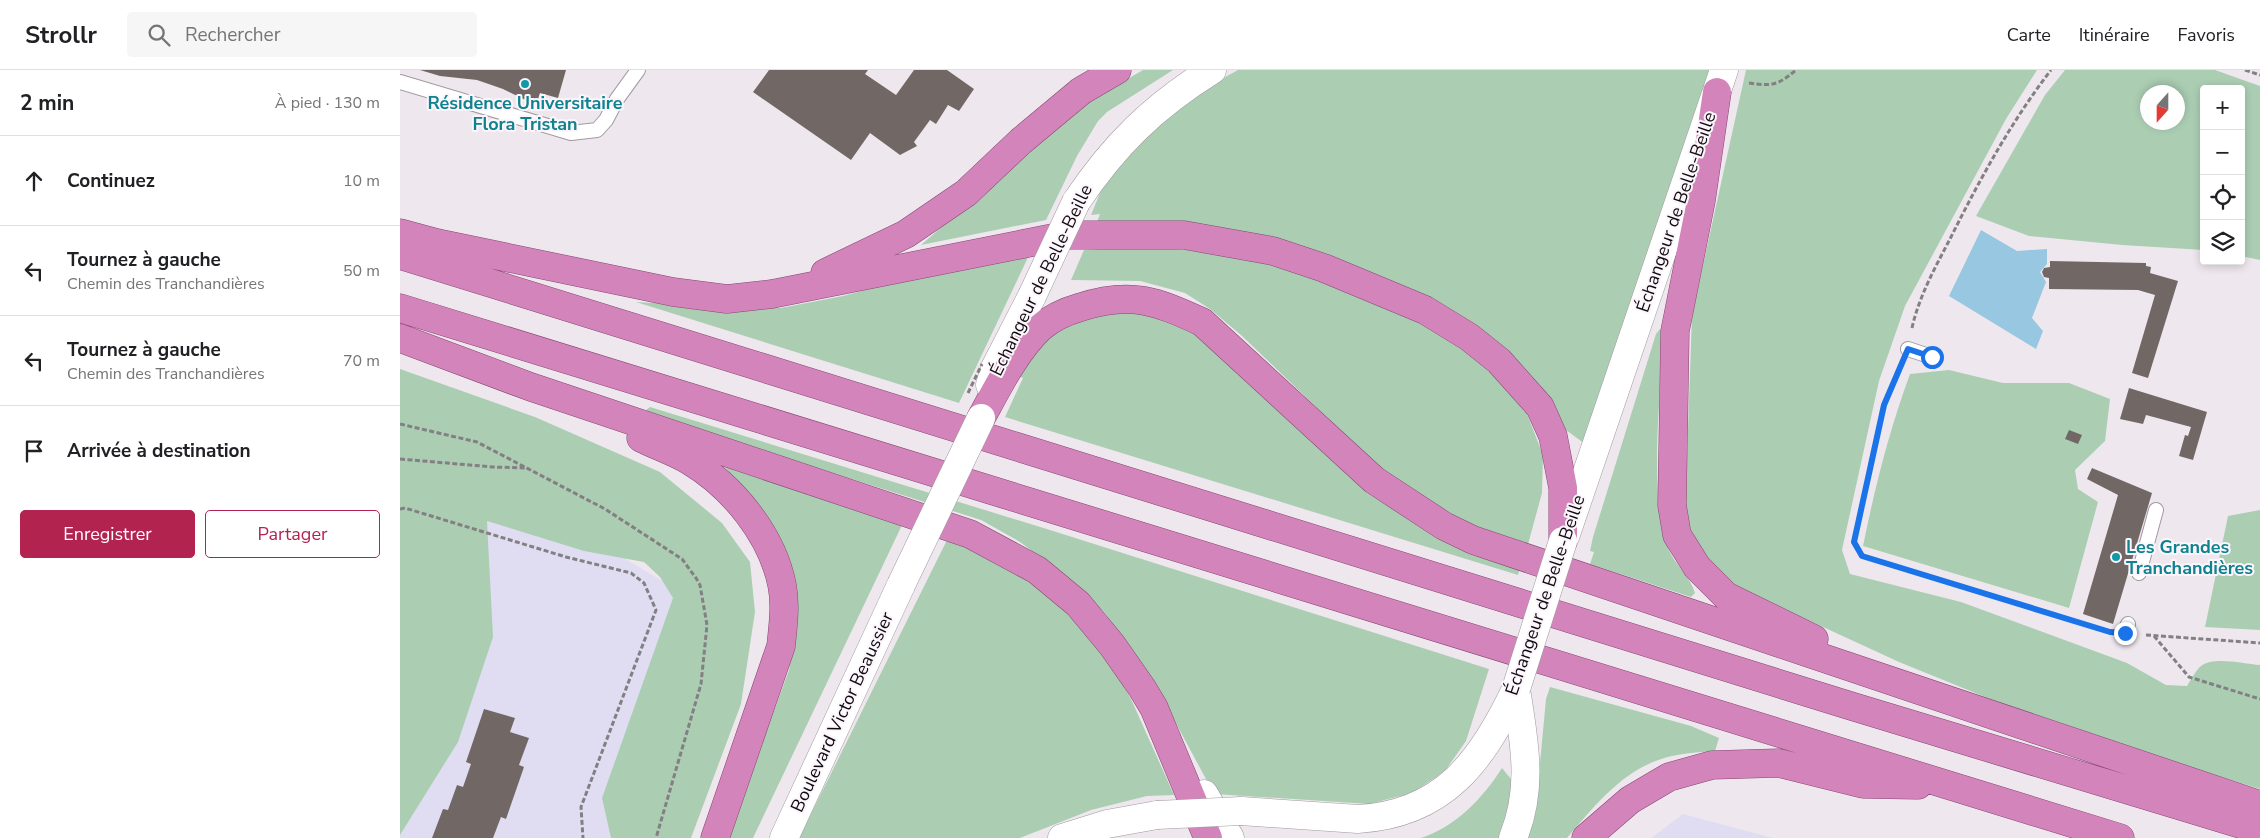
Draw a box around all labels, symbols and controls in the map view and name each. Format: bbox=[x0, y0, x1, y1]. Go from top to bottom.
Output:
search box bbox=[127, 12, 477, 57]
text: Strollr bbox=[25, 19, 97, 51]
icon: search bbox=[145, 21, 173, 49]
text: Rechercher bbox=[185, 22, 280, 48]
text: Carte bbox=[2007, 23, 2051, 47]
text: Itinéraire bbox=[2079, 23, 2150, 47]
text: Favoris bbox=[2178, 23, 2235, 47]
marker: Résidence Universitaire Flora Tristan bbox=[519, 78, 531, 90]
north arrow bbox=[2140, 85, 2185, 130]
map controls bbox=[2200, 85, 2245, 265]
button: + bbox=[2200, 85, 2245, 130]
text: 2 min bbox=[20, 89, 74, 117]
place label: Résidence Universitaire Flora Tristan bbox=[427, 91, 623, 136]
text: À pied · 130 m bbox=[275, 92, 380, 114]
street label: Échangeur de Belle-Beille bbox=[1630, 109, 1722, 315]
button: − bbox=[2200, 130, 2245, 175]
icon: ahead bbox=[20, 167, 48, 195]
text: Continuez bbox=[67, 168, 155, 194]
text: 10 m bbox=[343, 170, 380, 192]
button: locate bbox=[2200, 175, 2245, 220]
street label: Échangeur de Belle-Beille bbox=[984, 180, 1098, 380]
button: layers bbox=[2200, 220, 2245, 265]
text: Tournez à gauche bbox=[67, 247, 221, 273]
icon: left bbox=[20, 257, 48, 285]
text: 50 m bbox=[343, 260, 380, 282]
text: Chemin des Tranchandières bbox=[67, 273, 265, 295]
text: Tournez à gauche bbox=[67, 337, 221, 363]
route start bbox=[1921, 346, 1944, 369]
icon: left bbox=[20, 347, 48, 375]
text: 70 m bbox=[343, 350, 380, 372]
text: Chemin des Tranchandières bbox=[67, 363, 265, 385]
icon: arrive bbox=[20, 437, 48, 465]
text: Arrivée à destination bbox=[67, 438, 251, 464]
street label: Échangeur de Belle-Beille bbox=[1499, 492, 1591, 698]
button: Enregistrer bbox=[20, 510, 195, 558]
button: Partager bbox=[205, 510, 380, 558]
place label: Les Grandes Tranchandières bbox=[2126, 535, 2253, 580]
marker: Les Grandes Tranchandières bbox=[2110, 551, 2122, 563]
street label: Boulevard Victor Beaussier bbox=[785, 608, 899, 816]
route end bbox=[2114, 622, 2137, 645]

